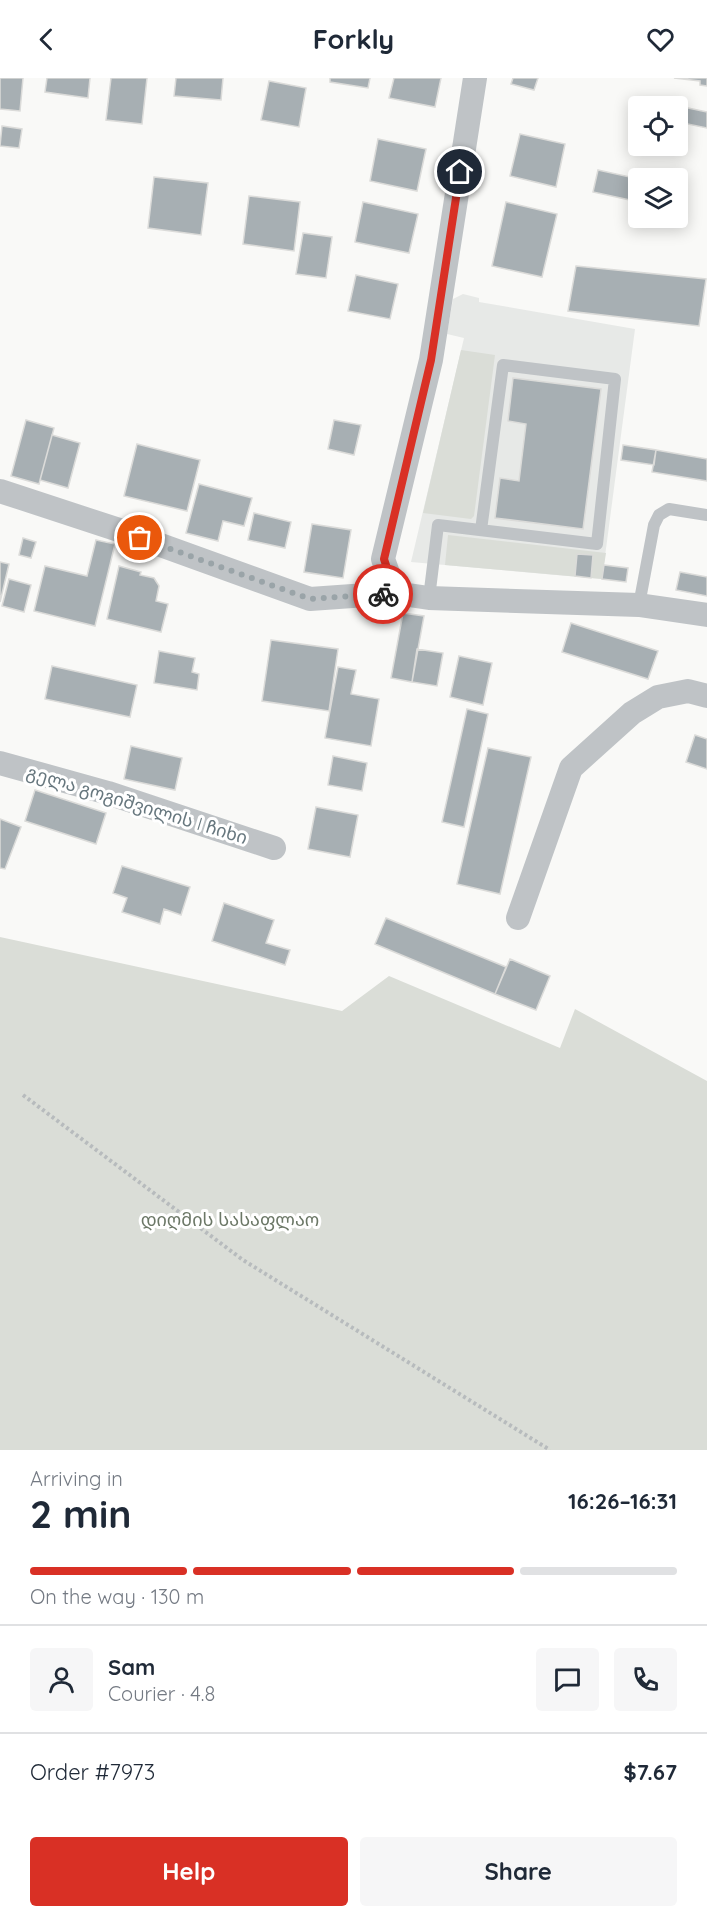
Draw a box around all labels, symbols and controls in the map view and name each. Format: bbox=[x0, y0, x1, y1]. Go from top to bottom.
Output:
text: Forkly bbox=[313, 22, 394, 56]
icon: back bbox=[30, 23, 63, 56]
icon: heart bbox=[644, 23, 677, 56]
map controls bbox=[628, 96, 688, 228]
button: locate bbox=[628, 96, 688, 156]
pin bbox=[434, 146, 485, 197]
icon: home bbox=[443, 155, 476, 188]
button: layers bbox=[628, 168, 688, 228]
pin bbox=[114, 512, 165, 563]
icon: bag bbox=[123, 521, 156, 554]
courier bbox=[353, 564, 413, 624]
icon: bike bbox=[367, 578, 400, 611]
street label: გელა გოგიშვილის I ჩიხი bbox=[24, 760, 250, 849]
park label: დიღმის სასაფლაო bbox=[141, 1208, 319, 1231]
text: Arriving in bbox=[30, 1466, 123, 1491]
text: 16:26–16:31 bbox=[568, 1487, 677, 1515]
text: 2 min bbox=[30, 1489, 132, 1538]
text: On the way · 130 m bbox=[30, 1584, 204, 1609]
button: person bbox=[30, 1648, 93, 1711]
button: chat bbox=[536, 1648, 599, 1711]
button: phone bbox=[614, 1648, 677, 1711]
text: Sam bbox=[108, 1653, 155, 1681]
text: Courier · 4.8 bbox=[108, 1681, 215, 1706]
text: Order #7973 bbox=[30, 1758, 155, 1786]
text: $7.67 bbox=[624, 1758, 677, 1786]
button: Help bbox=[30, 1837, 348, 1906]
button: Share bbox=[360, 1837, 677, 1906]

